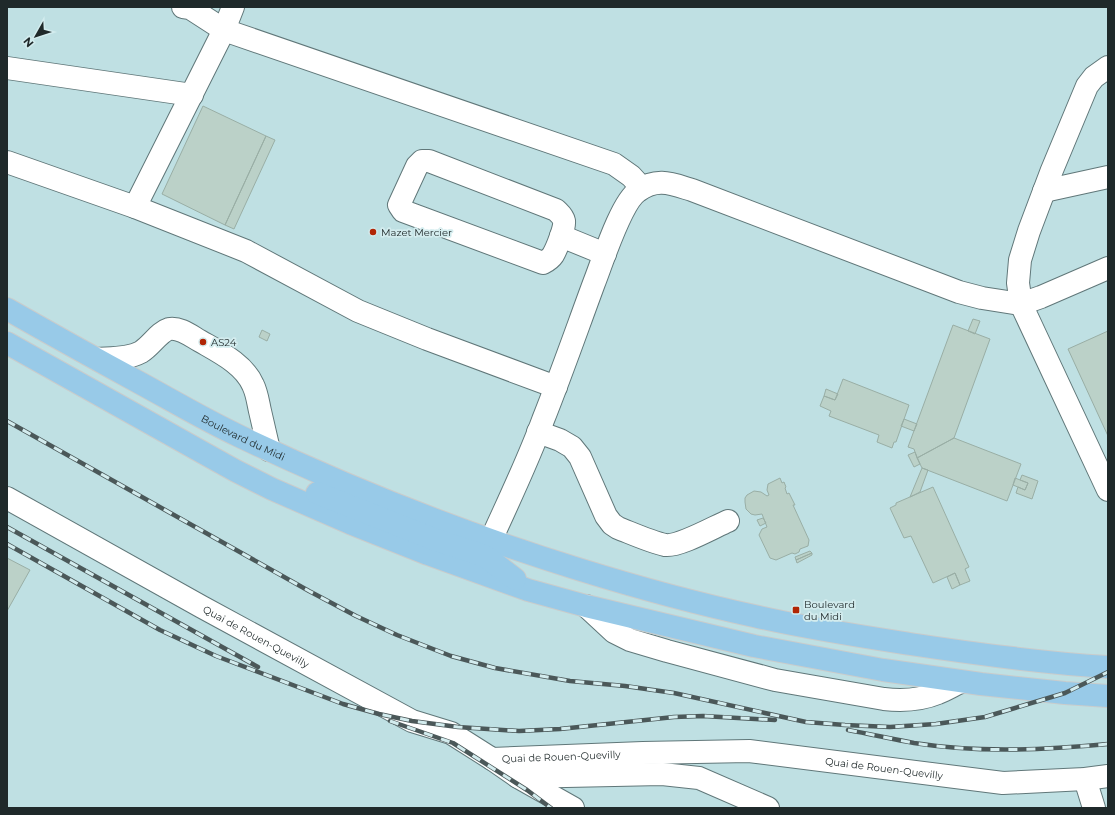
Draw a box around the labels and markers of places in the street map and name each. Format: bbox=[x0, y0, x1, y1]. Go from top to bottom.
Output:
place label: Mazet Mercier bbox=[381, 226, 452, 239]
marker: Mazet Mercier bbox=[368, 227, 378, 237]
place label: AS24 bbox=[211, 336, 237, 349]
marker: AS24 bbox=[198, 337, 208, 347]
place label: Boulevard du Midi bbox=[804, 598, 855, 623]
marker: Boulevard du Midi bbox=[791, 605, 801, 615]

